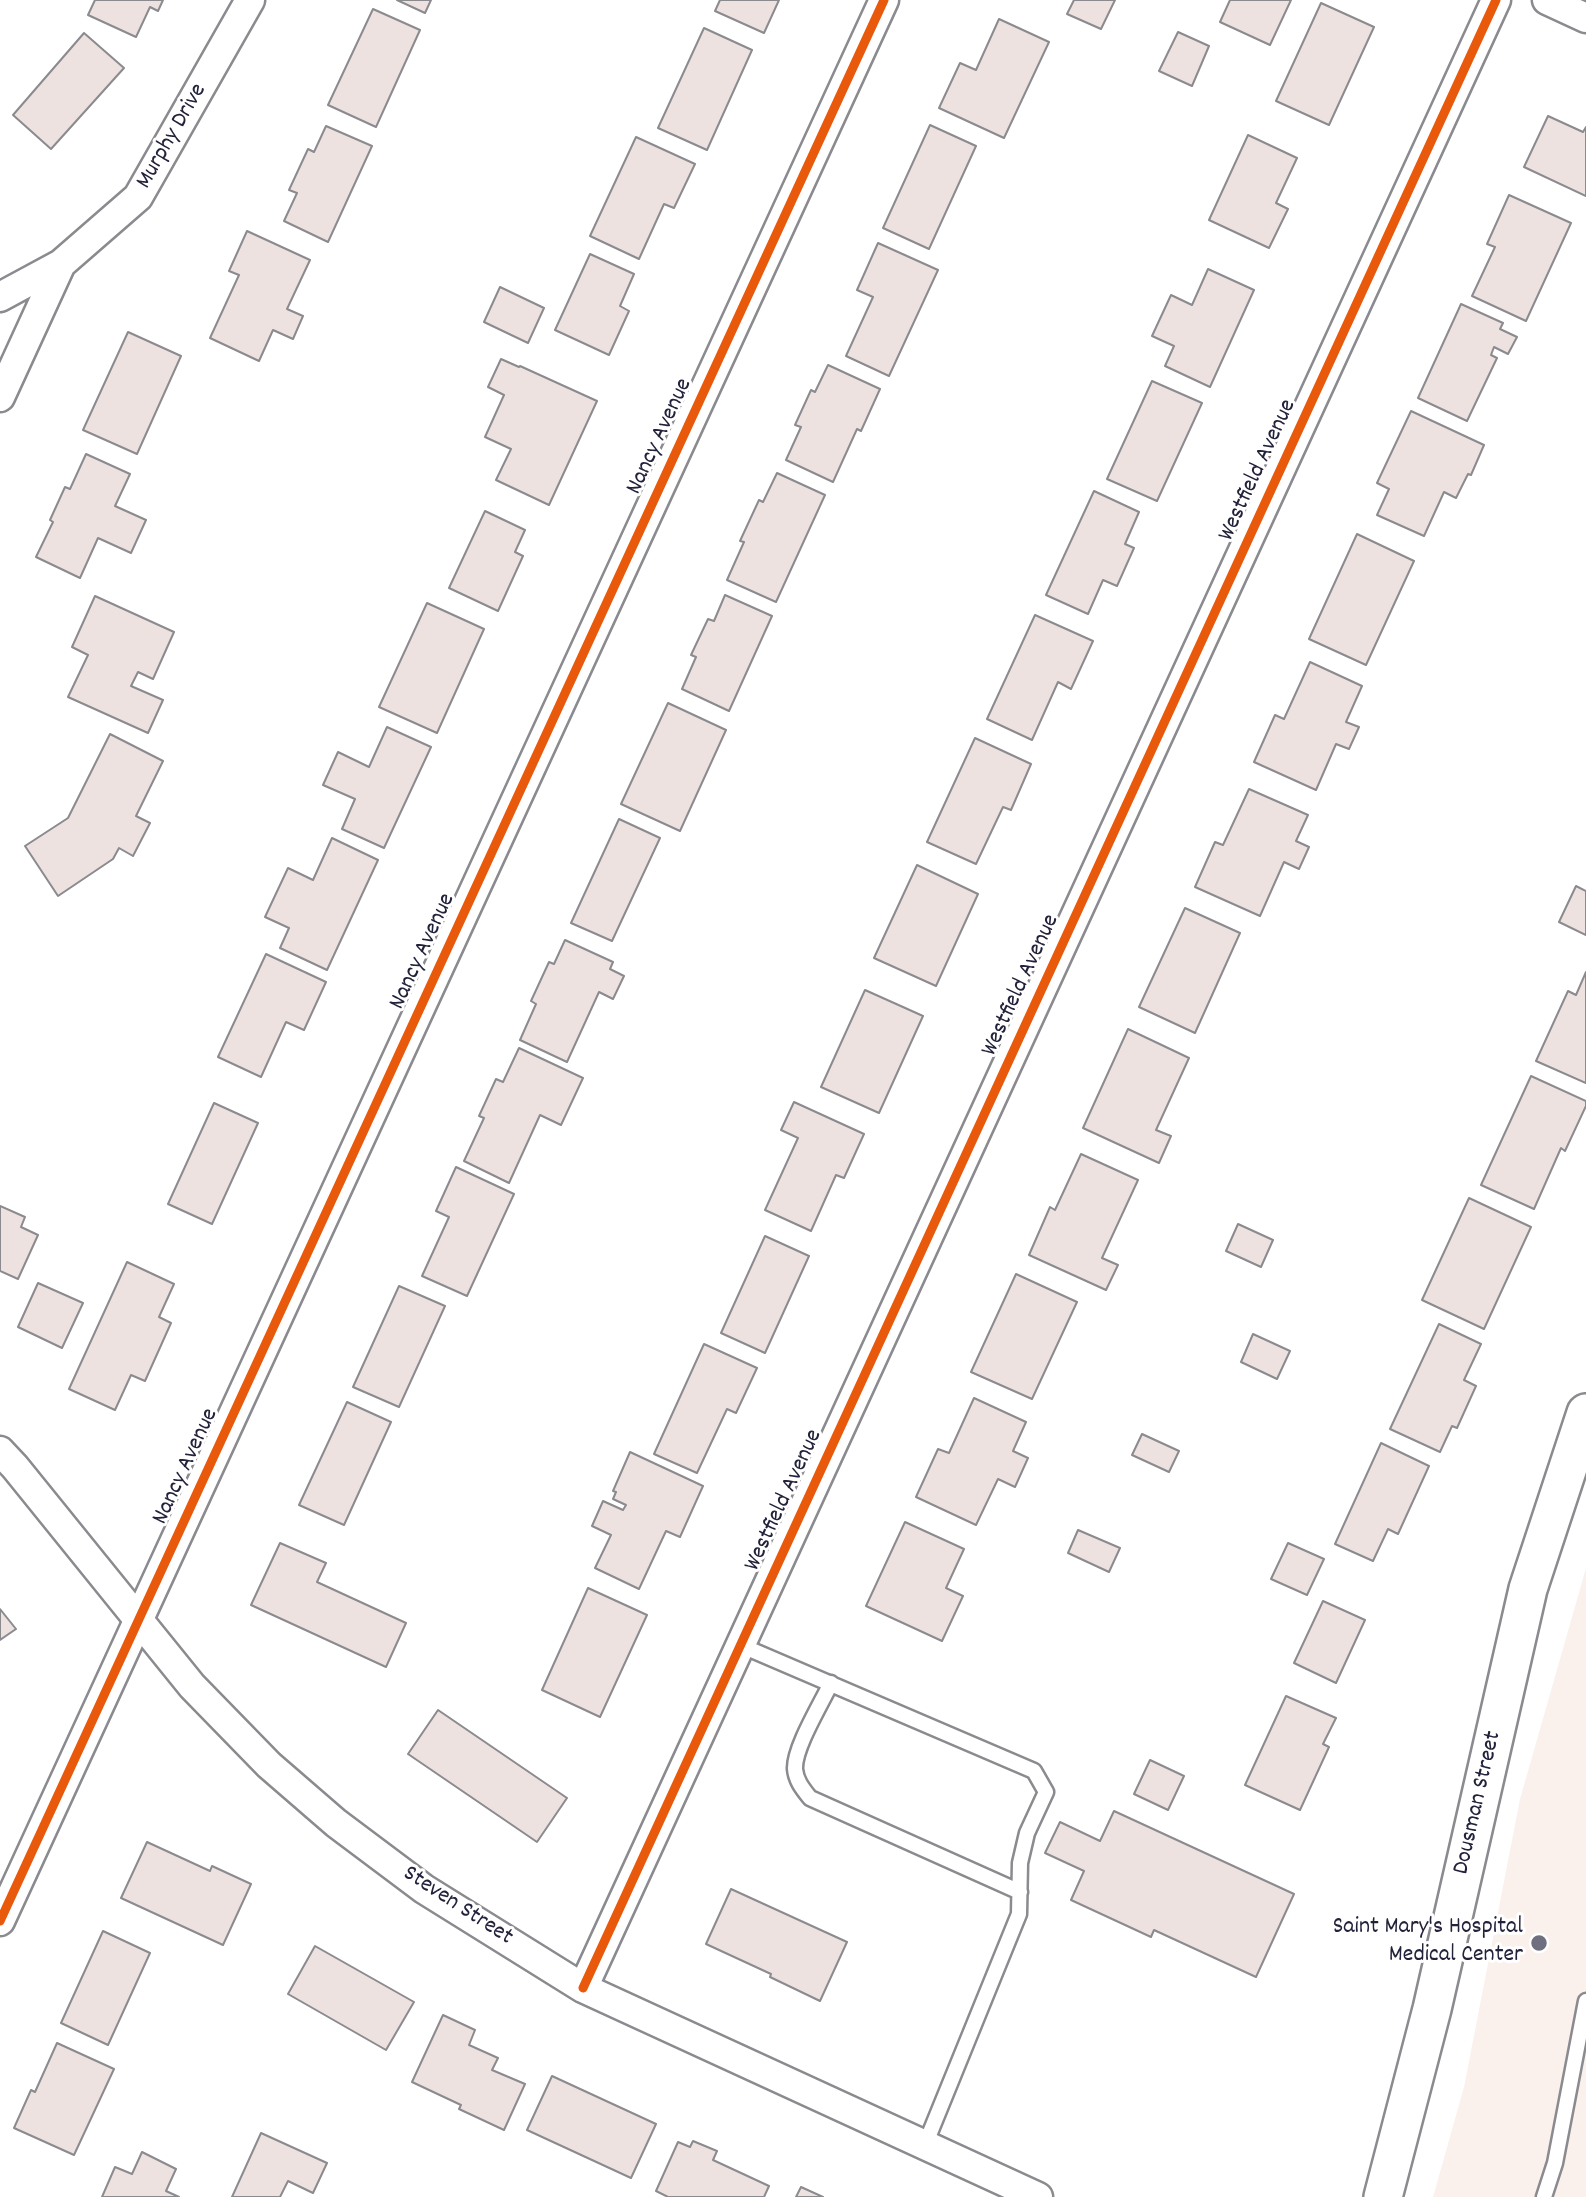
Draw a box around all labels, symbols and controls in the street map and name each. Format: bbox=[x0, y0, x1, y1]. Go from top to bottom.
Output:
street label: Murphy Drive bbox=[131, 79, 215, 195]
street label: Nancy Avenue bbox=[622, 374, 700, 500]
street label: Westfield Avenue bbox=[1214, 396, 1304, 546]
street label: Nancy Avenue bbox=[385, 889, 463, 1015]
street label: Westfield Avenue bbox=[977, 911, 1067, 1061]
street label: Nancy Avenue bbox=[148, 1404, 226, 1530]
street label: Westfield Avenue bbox=[740, 1426, 830, 1576]
street label: Dousman Street bbox=[1449, 1729, 1509, 1877]
street label: Steven Street bbox=[397, 1861, 517, 1953]
place label: Saint Mary's Hospital Medical Center bbox=[1333, 1915, 1523, 1971]
marker: Saint Mary's Hospital Medical Center bbox=[1529, 1933, 1549, 1953]

